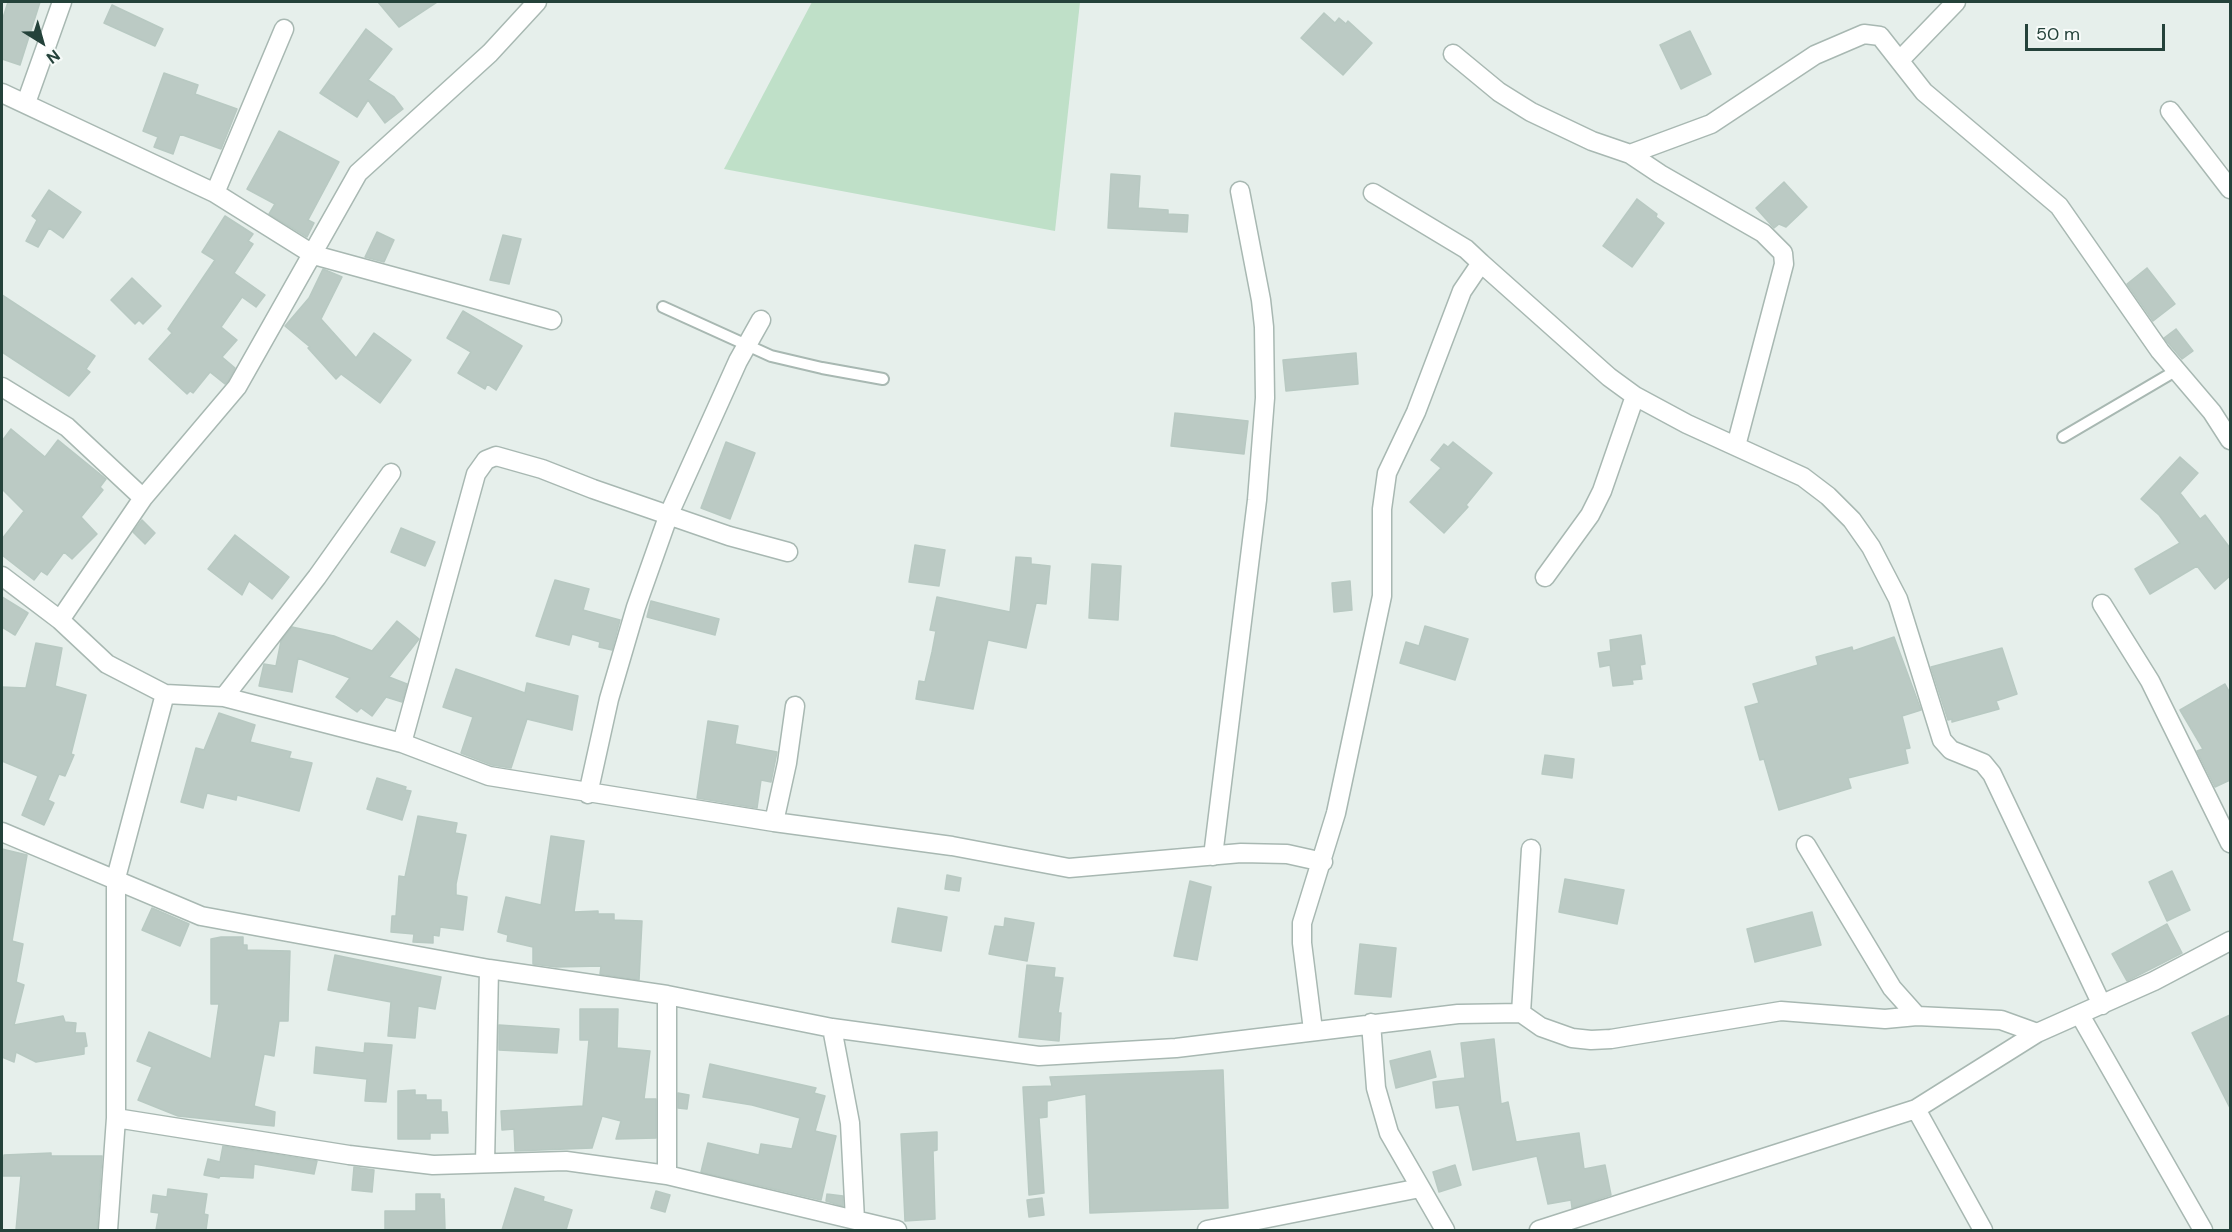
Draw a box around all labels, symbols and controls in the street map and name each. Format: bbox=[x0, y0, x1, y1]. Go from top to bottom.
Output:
north arrow bbox=[12, 12, 72, 72]
scale bar bbox=[2028, 12, 2168, 50]
text: 50 m bbox=[2036, 22, 2080, 46]
text: N bbox=[42, 45, 64, 69]

